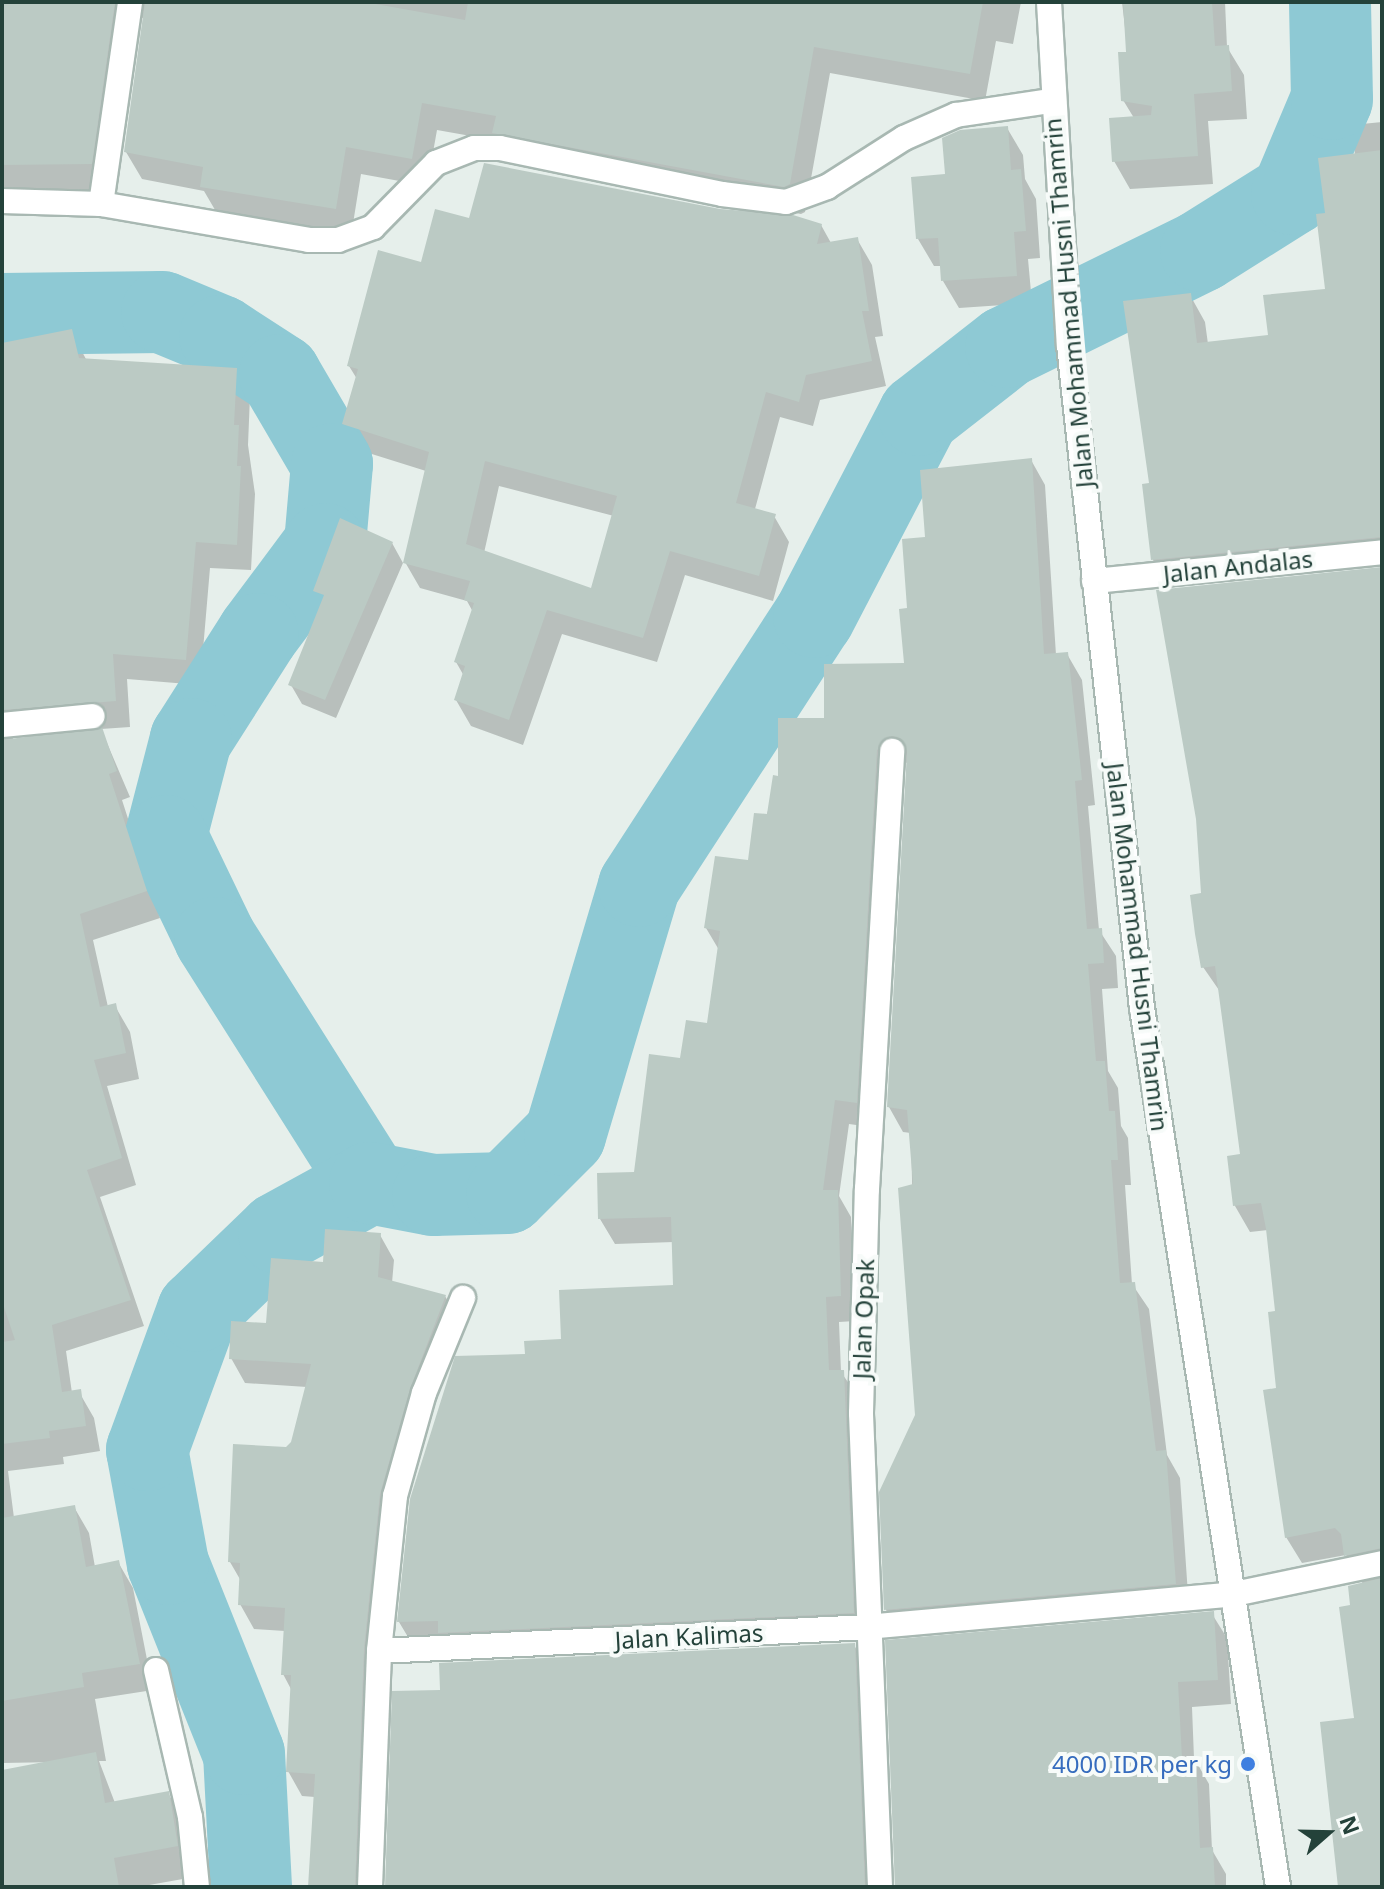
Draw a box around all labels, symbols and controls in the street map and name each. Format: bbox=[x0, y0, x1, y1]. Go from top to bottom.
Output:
street label: Jalan Mohammad Husni Thamrin bbox=[1037, 117, 1099, 489]
street label: Jalan Andalas bbox=[1162, 544, 1314, 588]
street label: Jalan Mohammad Husni Thamrin bbox=[1101, 761, 1175, 1133]
street label: Jalan Opak bbox=[847, 1258, 879, 1380]
street label: Jalan Kalimas bbox=[614, 1618, 764, 1654]
place label: 4000 IDR per kg bbox=[1052, 1750, 1232, 1778]
marker: 4000 IDR per kg bbox=[1239, 1755, 1257, 1773]
north arrow bbox=[1288, 1793, 1368, 1873]
text: N bbox=[1333, 1811, 1368, 1838]

